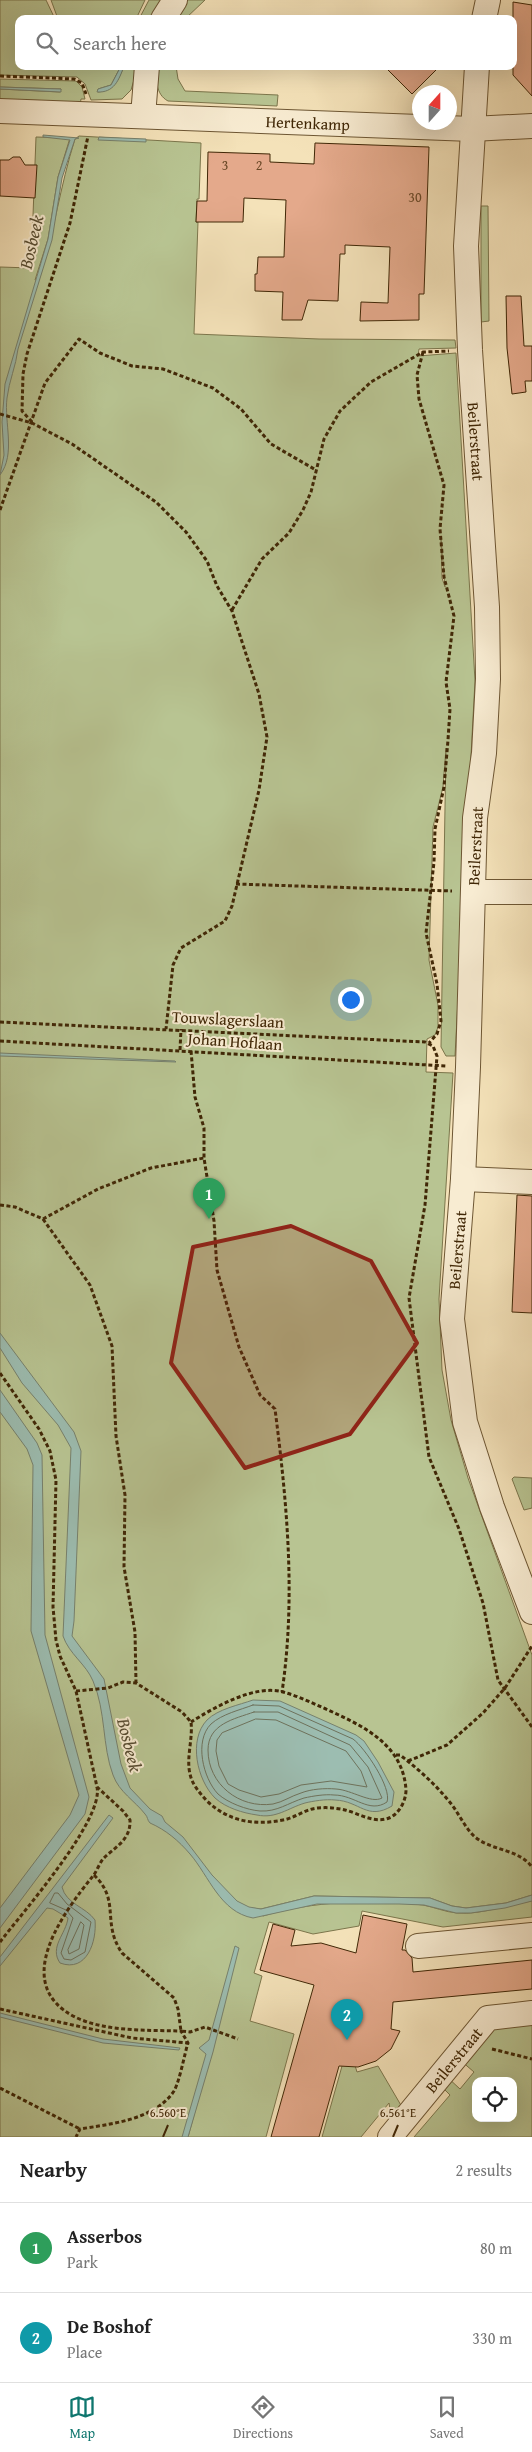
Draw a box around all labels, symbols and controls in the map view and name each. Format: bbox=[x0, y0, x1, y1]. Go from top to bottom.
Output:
search box bbox=[15, 15, 517, 70]
icon: search bbox=[33, 29, 61, 57]
text: Search here bbox=[73, 29, 167, 57]
north arrow bbox=[412, 85, 457, 130]
street label: Hertenkamp bbox=[265, 109, 351, 136]
house number: 3 bbox=[222, 155, 228, 175]
house number: 2 bbox=[256, 155, 262, 175]
house number: 30 bbox=[408, 187, 422, 207]
water label: Bosbeek bbox=[11, 212, 50, 273]
street label: Beilerstraat bbox=[461, 401, 491, 482]
street label: Beilerstraat bbox=[461, 806, 489, 886]
your location bbox=[338, 987, 364, 1013]
street label: Touwslagerslaan bbox=[171, 1004, 285, 1034]
street label: Johan Hoflaan bbox=[185, 1026, 283, 1056]
pin: 1 bbox=[193, 1178, 225, 1219]
street label: Beilerstraat bbox=[442, 1209, 472, 1290]
water label: Bosbeek bbox=[110, 1714, 150, 1776]
pin: 2 bbox=[331, 1999, 363, 2040]
street label: Beilerstraat bbox=[419, 2021, 488, 2098]
map controls bbox=[472, 2077, 517, 2122]
button: locate bbox=[472, 2077, 517, 2122]
text: 6.560°E bbox=[150, 2104, 186, 2121]
text: 6.561°E bbox=[380, 2104, 416, 2121]
text: Nearby bbox=[20, 2154, 87, 2185]
text: 2 results bbox=[455, 2158, 512, 2182]
text: Asserbos bbox=[67, 2222, 142, 2250]
text: 1 bbox=[32, 2236, 40, 2260]
text: 80 m bbox=[480, 2236, 512, 2260]
text: Park bbox=[67, 2250, 98, 2274]
text: De Boshof bbox=[67, 2312, 151, 2340]
text: 2 bbox=[32, 2326, 40, 2350]
text: 330 m bbox=[472, 2326, 512, 2350]
text: Place bbox=[67, 2340, 102, 2364]
tab: Map bbox=[68, 2393, 96, 2443]
tab: Directions bbox=[233, 2393, 293, 2443]
tab: Saved bbox=[430, 2393, 464, 2443]

